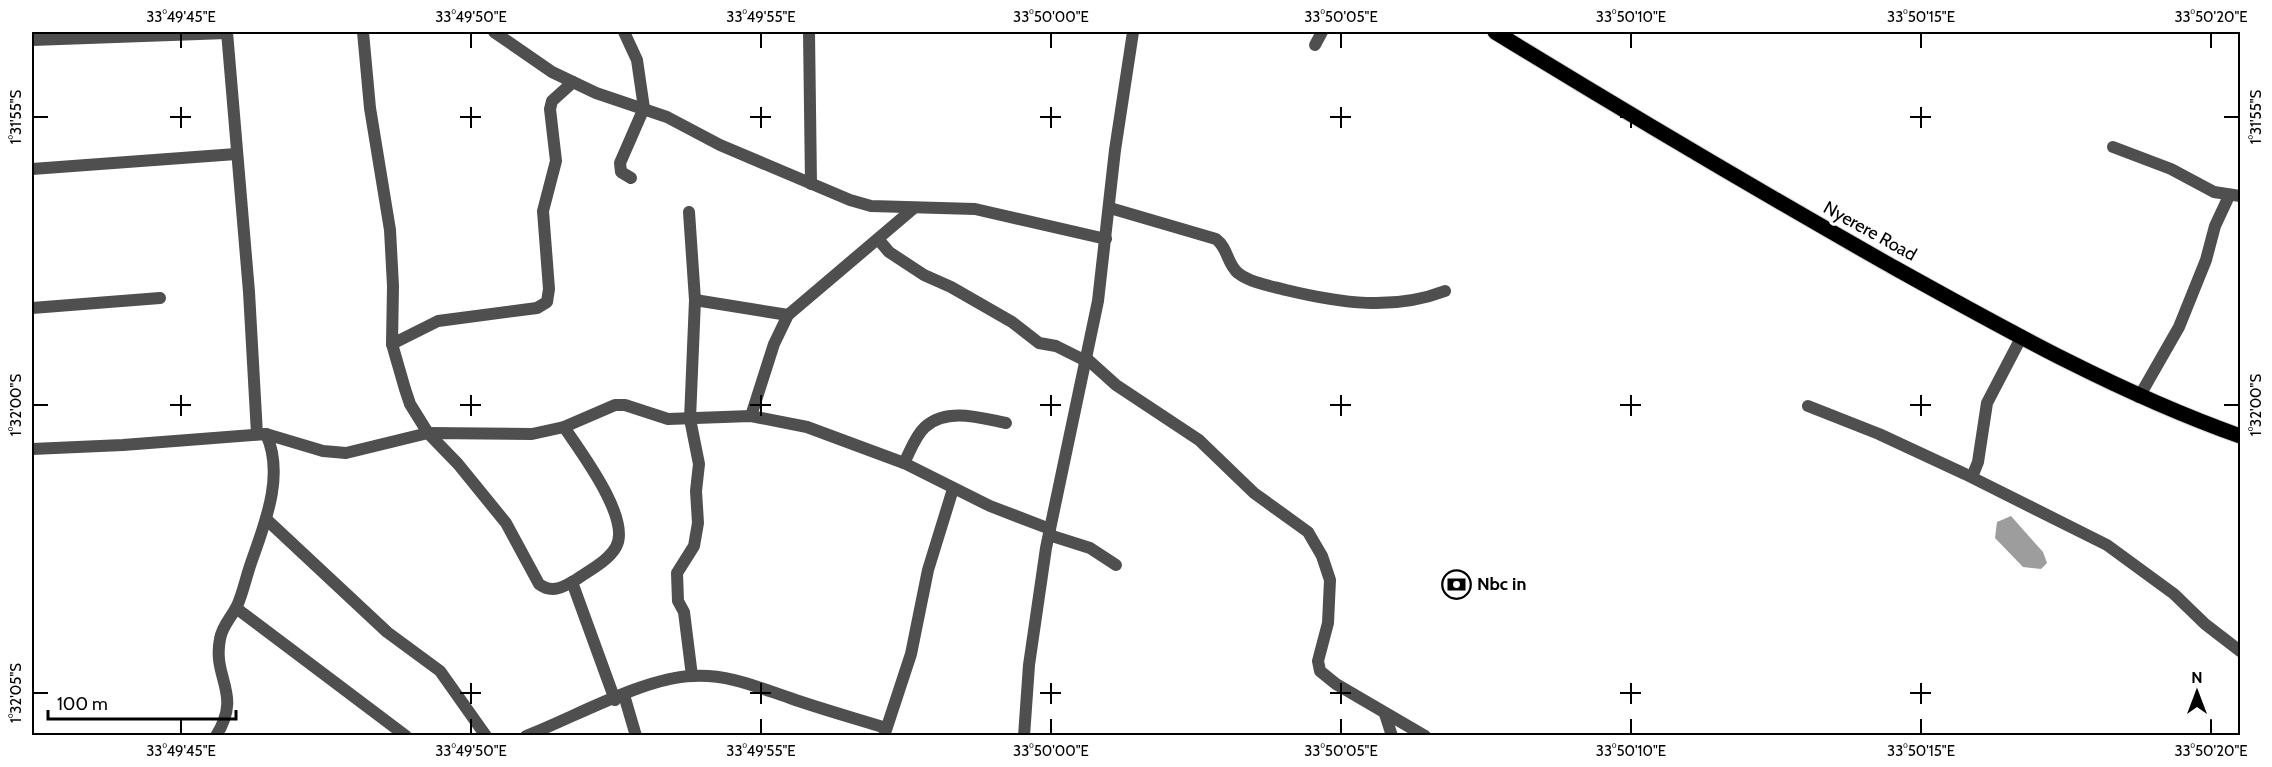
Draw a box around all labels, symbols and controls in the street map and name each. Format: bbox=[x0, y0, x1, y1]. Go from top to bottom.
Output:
text: 33°49'45"E bbox=[146, 8, 216, 26]
text: 33°49'50"E bbox=[435, 8, 507, 26]
text: 33°49'55"E bbox=[726, 8, 796, 26]
text: 33°50'00"E bbox=[1013, 8, 1089, 26]
text: 33°50'05"E bbox=[1304, 8, 1378, 26]
text: 33°50'10"E bbox=[1596, 8, 1666, 26]
text: 33°50'15"E bbox=[1887, 8, 1955, 26]
text: 33°50'20"E bbox=[2174, 8, 2248, 26]
text: 1°31'55"S bbox=[7, 89, 25, 144]
text: 1°31'55"S bbox=[2247, 89, 2265, 144]
street label: Nyerere Road bbox=[1820, 196, 1920, 266]
text: 1°32'00"S bbox=[7, 374, 25, 436]
text: 1°32'00"S bbox=[2247, 374, 2265, 436]
bank icon: Nbc in bbox=[1440, 568, 1472, 600]
place label: Nbc in bbox=[1477, 573, 1526, 595]
north arrow bbox=[2167, 662, 2227, 722]
text: 1°32'05"S bbox=[7, 663, 25, 723]
text: N bbox=[2191, 668, 2203, 687]
scale bar bbox=[48, 683, 236, 721]
text: 100 m bbox=[57, 693, 108, 715]
text: 33°49'45"E bbox=[146, 742, 216, 760]
text: 33°49'50"E bbox=[435, 742, 507, 760]
text: 33°49'55"E bbox=[726, 742, 796, 760]
text: 33°50'00"E bbox=[1013, 742, 1089, 760]
text: 33°50'05"E bbox=[1304, 742, 1378, 760]
text: 33°50'10"E bbox=[1596, 742, 1666, 760]
text: 33°50'15"E bbox=[1887, 742, 1955, 760]
text: 33°50'20"E bbox=[2174, 742, 2248, 760]

